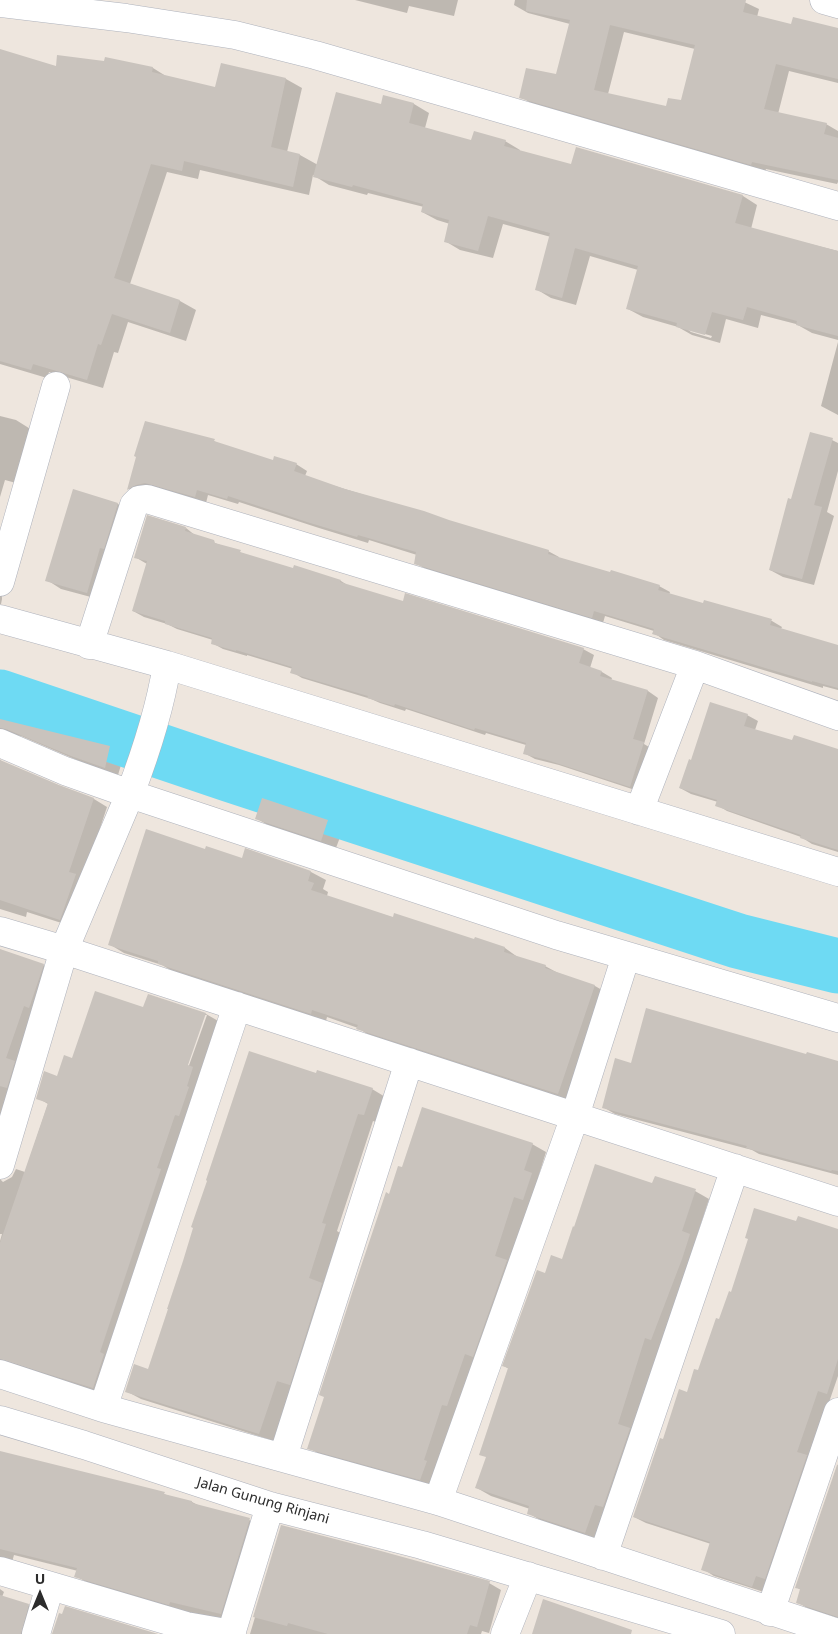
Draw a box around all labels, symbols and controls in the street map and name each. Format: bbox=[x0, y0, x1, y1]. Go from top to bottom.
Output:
street label: Jalan Gunung Rinjani bbox=[195, 1474, 331, 1528]
north arrow bbox=[15, 1569, 65, 1619]
text: U bbox=[35, 1569, 45, 1588]

